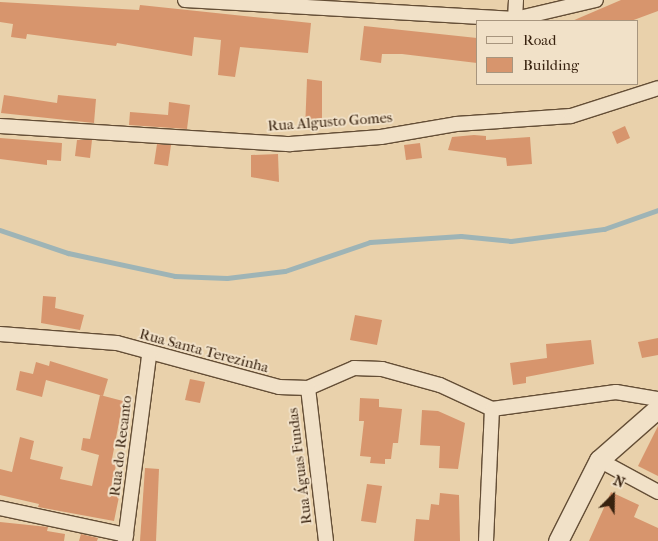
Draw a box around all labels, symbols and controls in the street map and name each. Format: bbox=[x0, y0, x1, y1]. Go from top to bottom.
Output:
legend bbox=[476, 20, 638, 85]
text: Road bbox=[523, 31, 556, 49]
text: Building bbox=[523, 56, 579, 74]
street label: Rua Algusto Gomes bbox=[267, 109, 393, 135]
street label: Rua Santa Terezinha bbox=[137, 325, 271, 377]
street label: Rua do Recanto bbox=[106, 395, 136, 497]
street label: Rua Águas Fundas bbox=[284, 407, 316, 525]
north arrow bbox=[588, 471, 638, 521]
text: N bbox=[611, 472, 627, 492]

